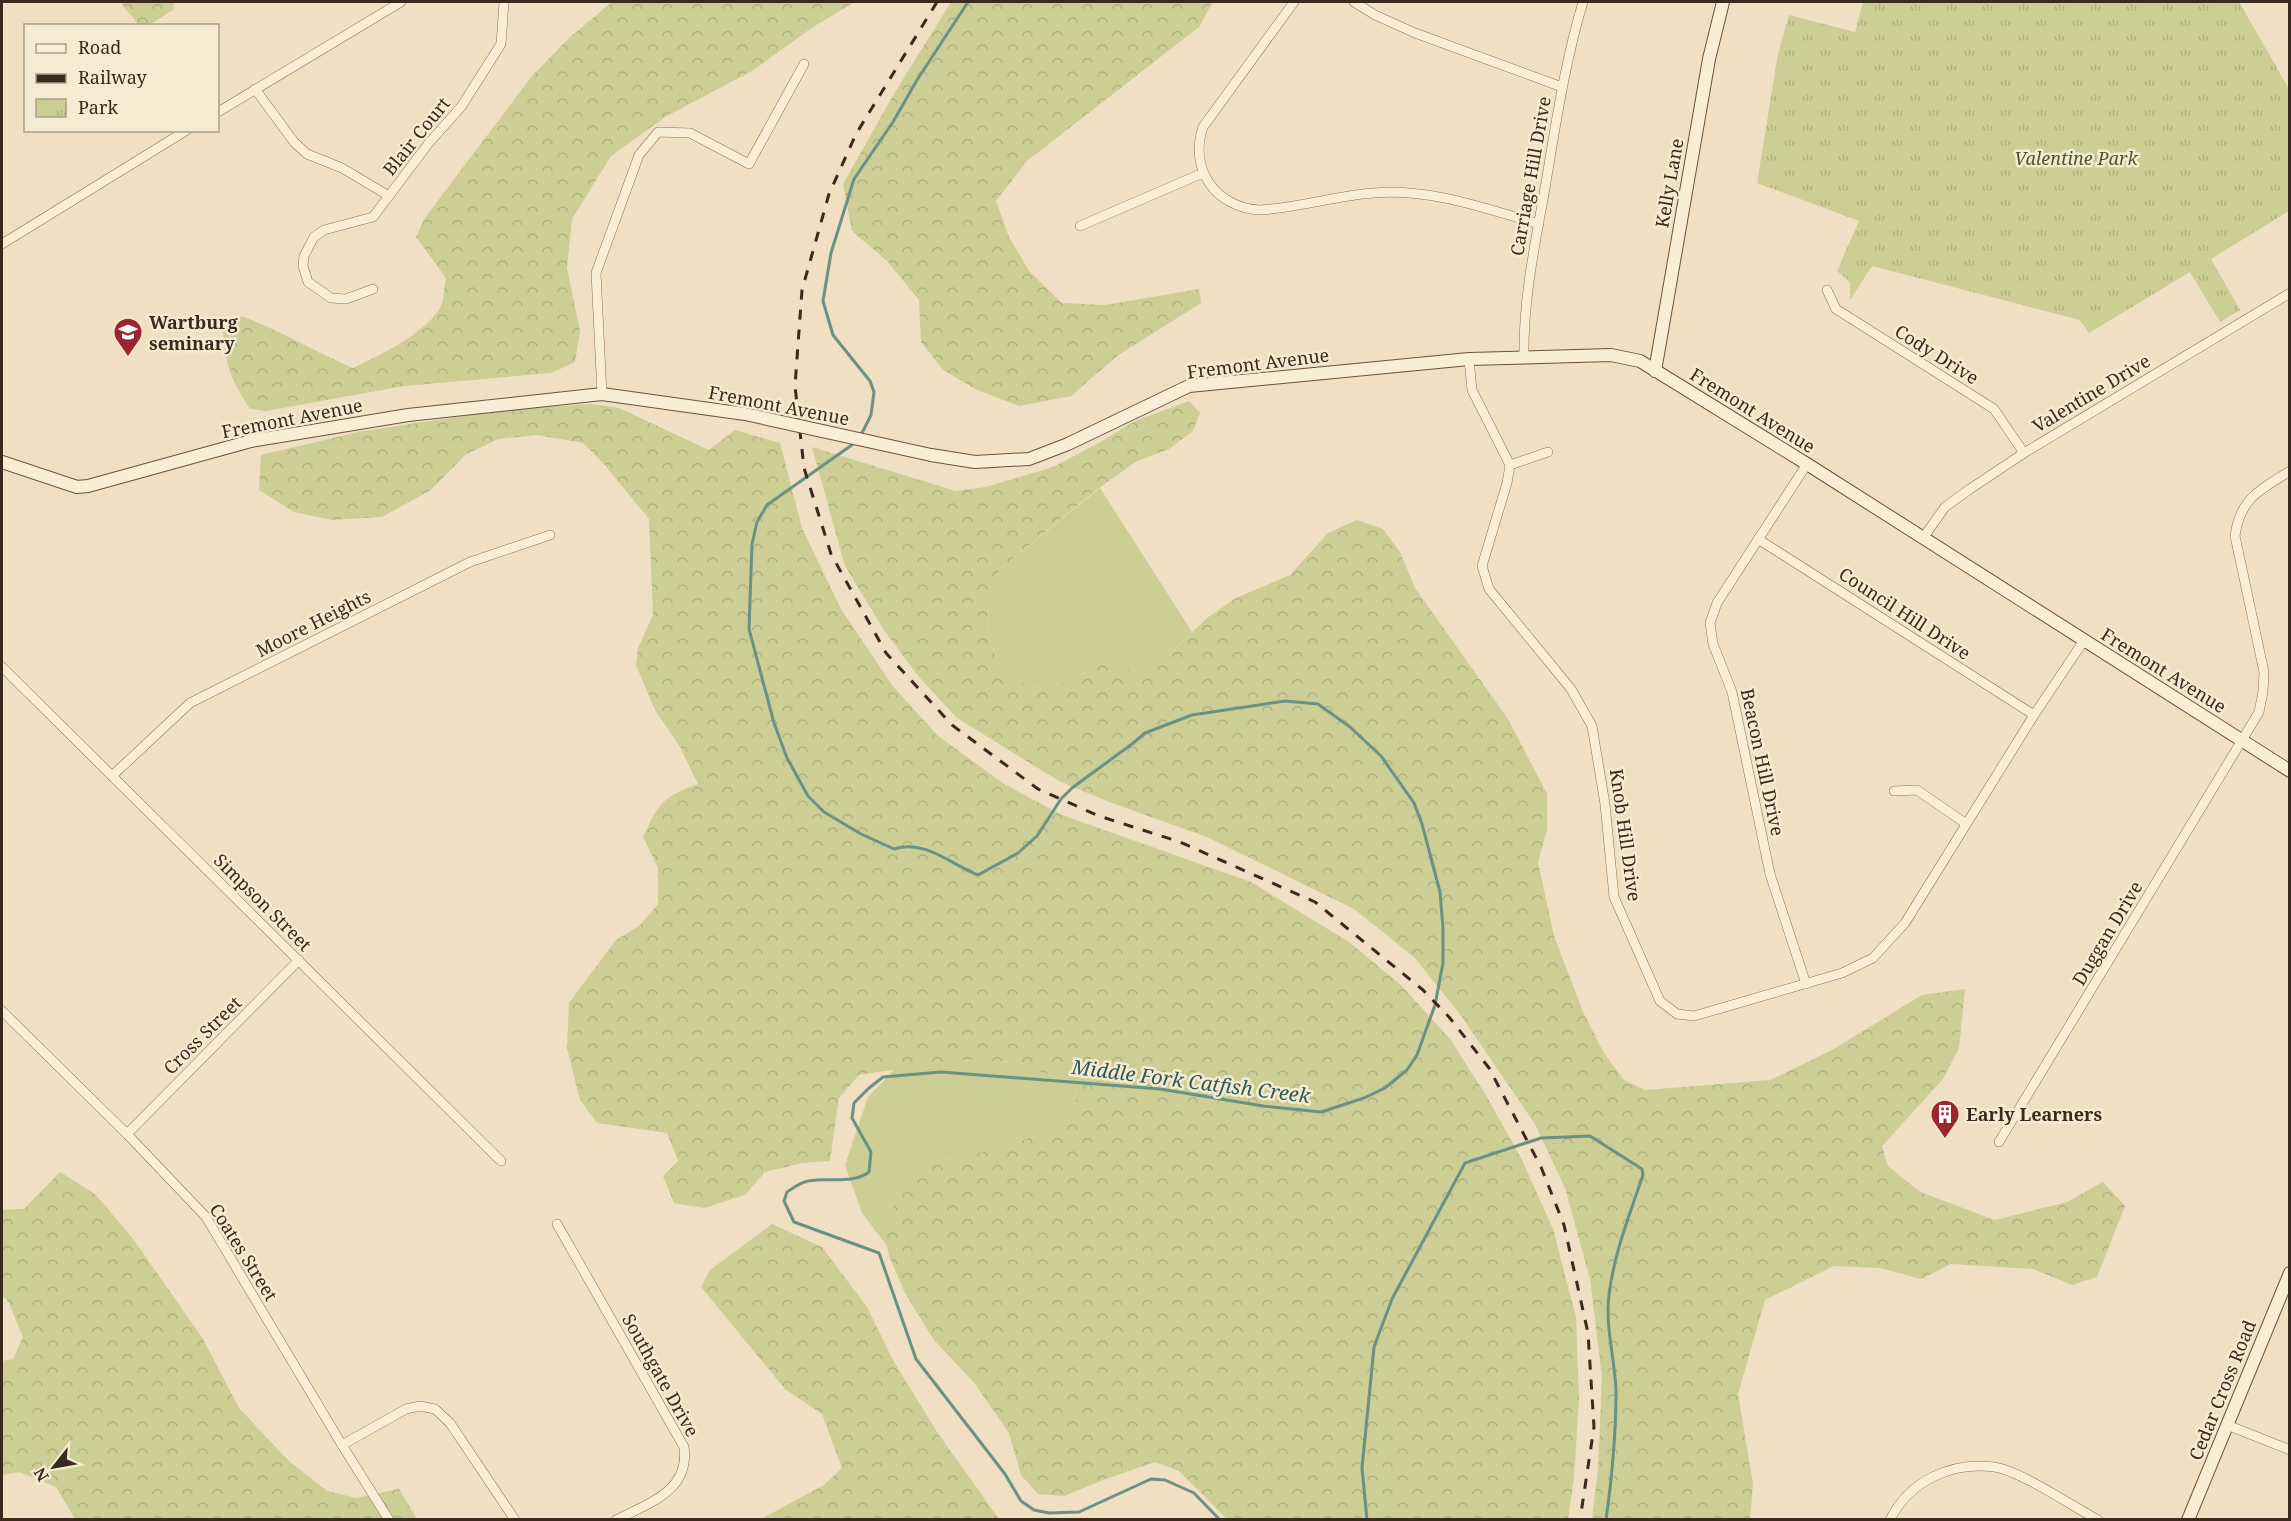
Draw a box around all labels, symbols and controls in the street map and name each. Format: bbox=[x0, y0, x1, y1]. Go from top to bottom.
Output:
legend bbox=[24, 24, 219, 132]
text: Road bbox=[78, 35, 121, 59]
text: Railway bbox=[78, 65, 148, 89]
street label: Blair Court bbox=[377, 92, 455, 180]
text: Park bbox=[78, 95, 118, 119]
street label: Carriage Hill Drive bbox=[1504, 95, 1556, 257]
street label: Kelly Lane bbox=[1649, 136, 1689, 230]
park label: Valentine Park bbox=[2014, 146, 2138, 170]
place label: Wartburg seminary bbox=[149, 310, 239, 355]
school or university icon: Wartburg seminary bbox=[112, 316, 144, 358]
street label: Cody Drive bbox=[1890, 319, 1984, 389]
street label: Fremont Avenue bbox=[1186, 342, 1330, 384]
street label: Valentine Drive bbox=[2028, 348, 2154, 438]
street label: Fremont Avenue bbox=[1686, 362, 1820, 458]
street label: Fremont Avenue bbox=[706, 380, 852, 430]
street label: Fremont Avenue bbox=[219, 393, 365, 443]
street label: Council Hill Drive bbox=[1834, 561, 1976, 665]
street label: Moore Heights bbox=[252, 584, 374, 662]
street label: Fremont Avenue bbox=[2097, 622, 2231, 718]
street label: Beacon Hill Drive bbox=[1736, 686, 1790, 838]
street label: Knob Hill Drive bbox=[1605, 767, 1647, 903]
street label: Simpson Street bbox=[209, 848, 317, 956]
street label: Duggan Drive bbox=[2066, 876, 2148, 990]
street label: Cross Street bbox=[158, 991, 246, 1079]
water label: Middle Fork Catfish Creek bbox=[1069, 1053, 1312, 1109]
building icon: Early Learners bbox=[1929, 1098, 1961, 1140]
place label: Early Learners bbox=[1966, 1102, 2102, 1126]
street label: Coates Street bbox=[205, 1199, 283, 1305]
street label: Southgate Drive bbox=[617, 1309, 705, 1441]
street label: Cedar Cross Road bbox=[2183, 1316, 2261, 1464]
north arrow bbox=[24, 1437, 84, 1497]
text: N bbox=[28, 1463, 54, 1486]

